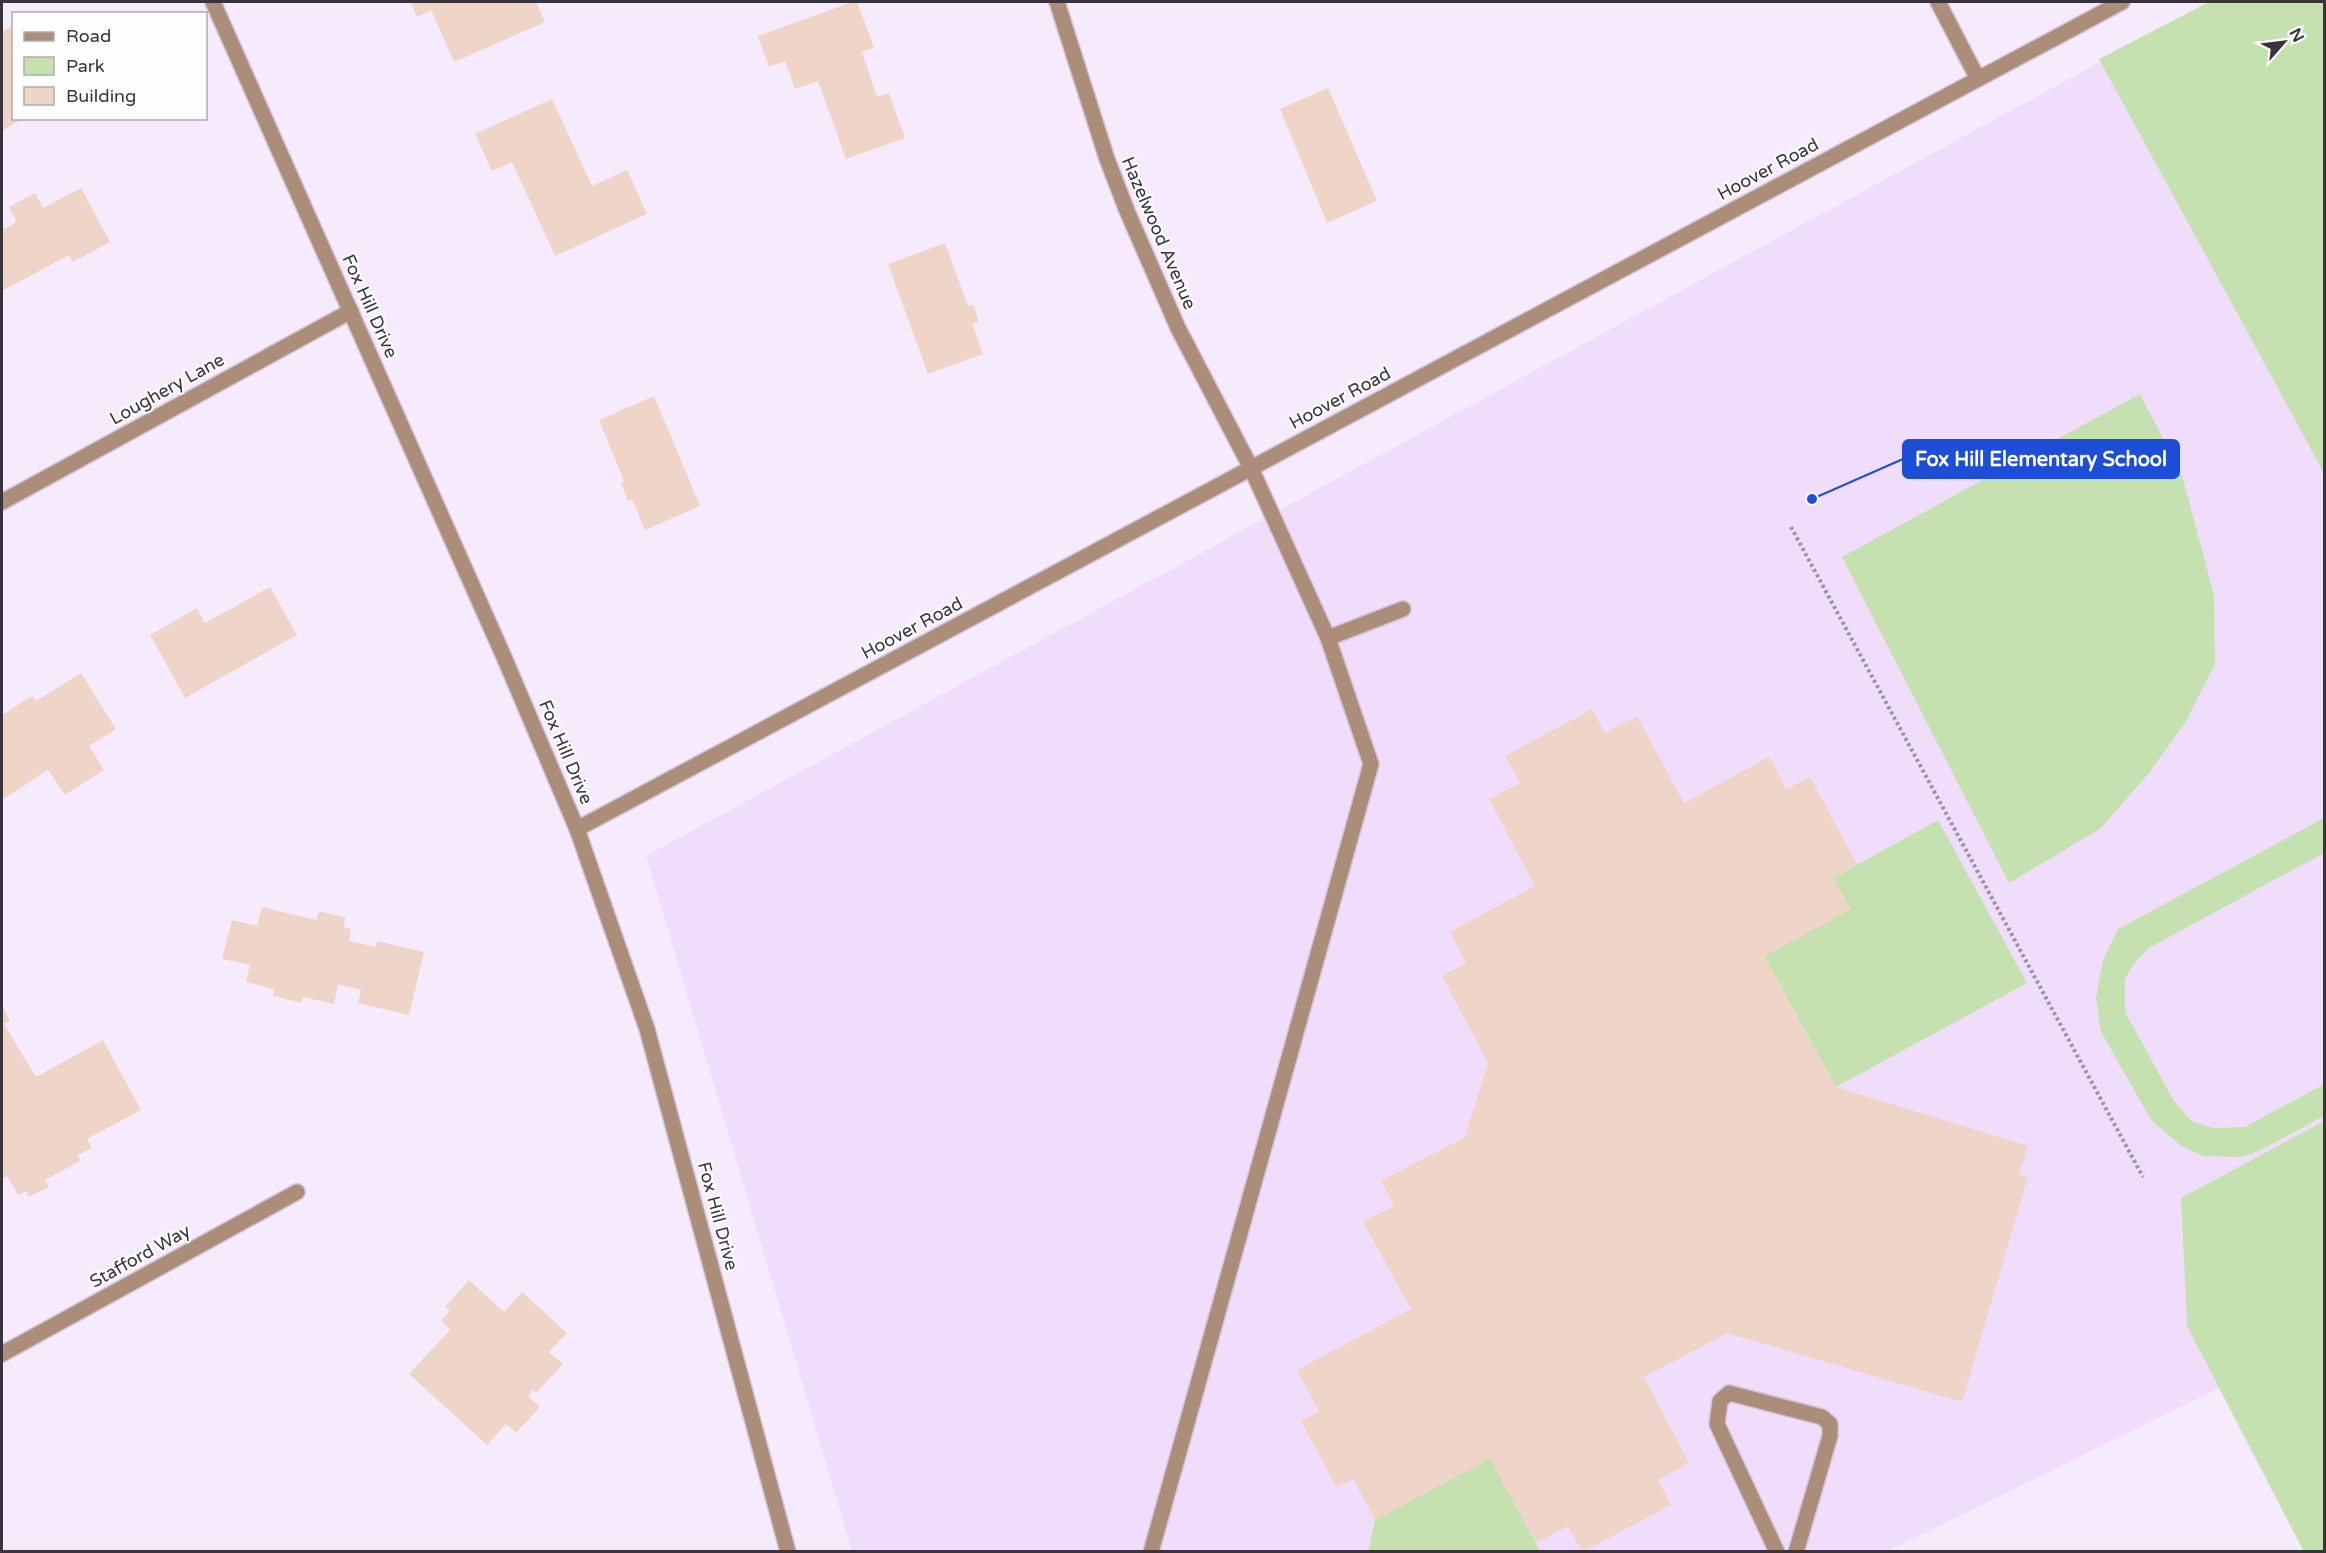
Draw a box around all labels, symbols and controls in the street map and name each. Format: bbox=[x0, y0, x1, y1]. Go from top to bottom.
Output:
legend bbox=[12, 12, 207, 120]
north arrow bbox=[2254, 12, 2314, 72]
text: Road bbox=[66, 25, 111, 47]
text: N bbox=[2285, 25, 2308, 46]
text: Park bbox=[66, 55, 105, 77]
text: Building bbox=[66, 85, 136, 107]
street label: Hoover Road bbox=[1714, 133, 1822, 205]
street label: Hazelwood Avenue bbox=[1117, 153, 1201, 313]
street label: Fox Hill Drive bbox=[337, 251, 403, 361]
street label: Loughery Lane bbox=[106, 348, 228, 430]
street label: Hoover Road bbox=[1286, 362, 1394, 434]
callout: Fox Hill Elementary School bbox=[1903, 440, 2179, 478]
text: Fox Hill Elementary School bbox=[1915, 448, 2167, 472]
street label: Hoover Road bbox=[858, 592, 966, 664]
street label: Fox Hill Drive bbox=[534, 697, 598, 807]
street label: Fox Hill Drive bbox=[693, 1159, 743, 1273]
street label: Stafford Way bbox=[86, 1219, 194, 1293]

